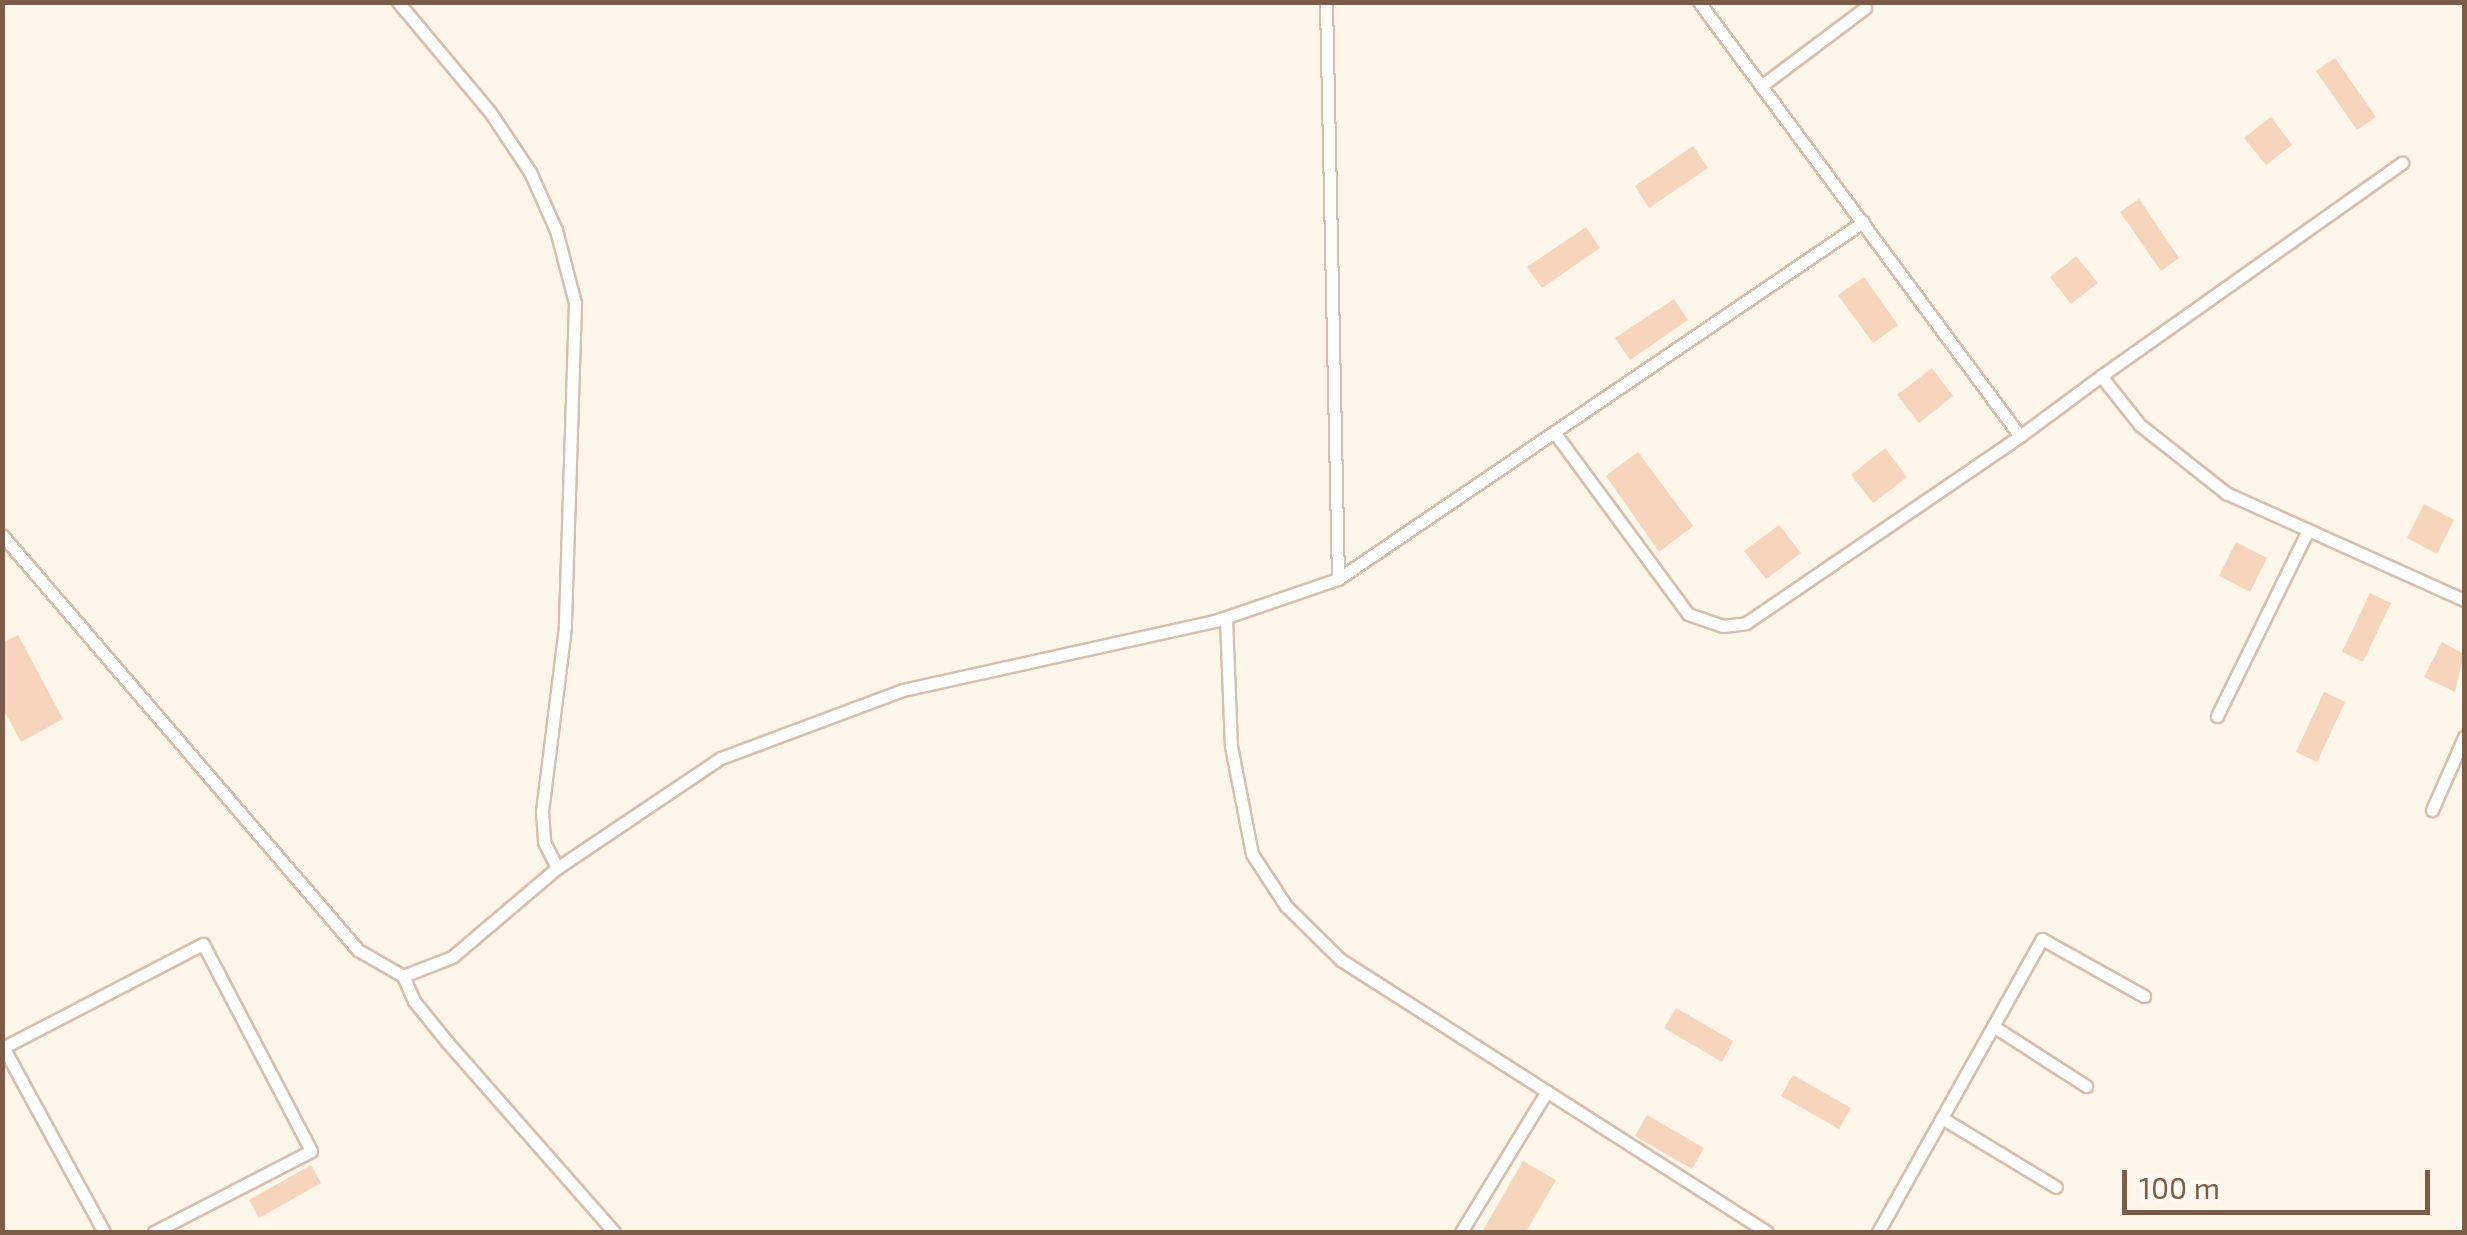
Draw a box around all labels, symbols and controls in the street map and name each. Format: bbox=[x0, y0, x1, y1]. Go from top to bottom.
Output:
scale bar bbox=[2127, 1150, 2434, 1212]
text: 100 m bbox=[2139, 1169, 2220, 1205]

